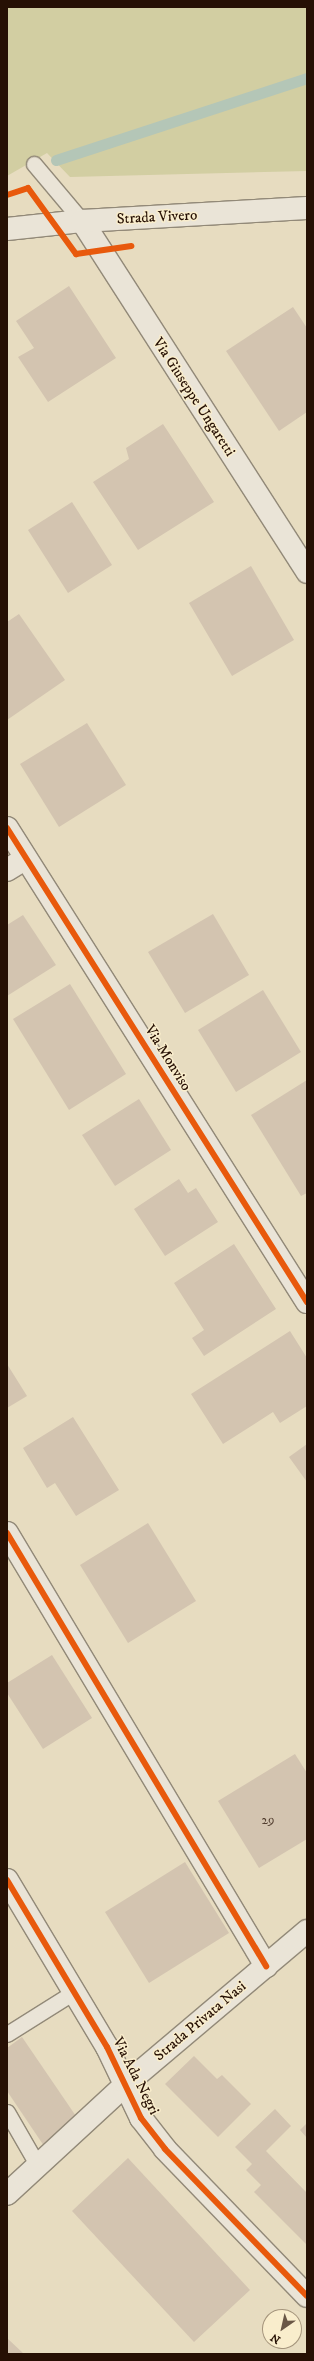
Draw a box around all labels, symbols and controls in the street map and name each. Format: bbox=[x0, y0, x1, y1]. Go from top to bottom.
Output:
street label: Strada Vivero bbox=[116, 206, 198, 228]
street label: Via Giuseppe Ungaretti bbox=[149, 334, 239, 460]
street label: Via Monviso bbox=[141, 1022, 195, 1094]
house number: 29 bbox=[262, 1812, 274, 1828]
street label: Strada Privata Nasi bbox=[150, 1977, 250, 2065]
street label: Via Ada Negri bbox=[109, 2034, 163, 2118]
north arrow bbox=[262, 2309, 302, 2349]
text: N bbox=[268, 2330, 284, 2346]

